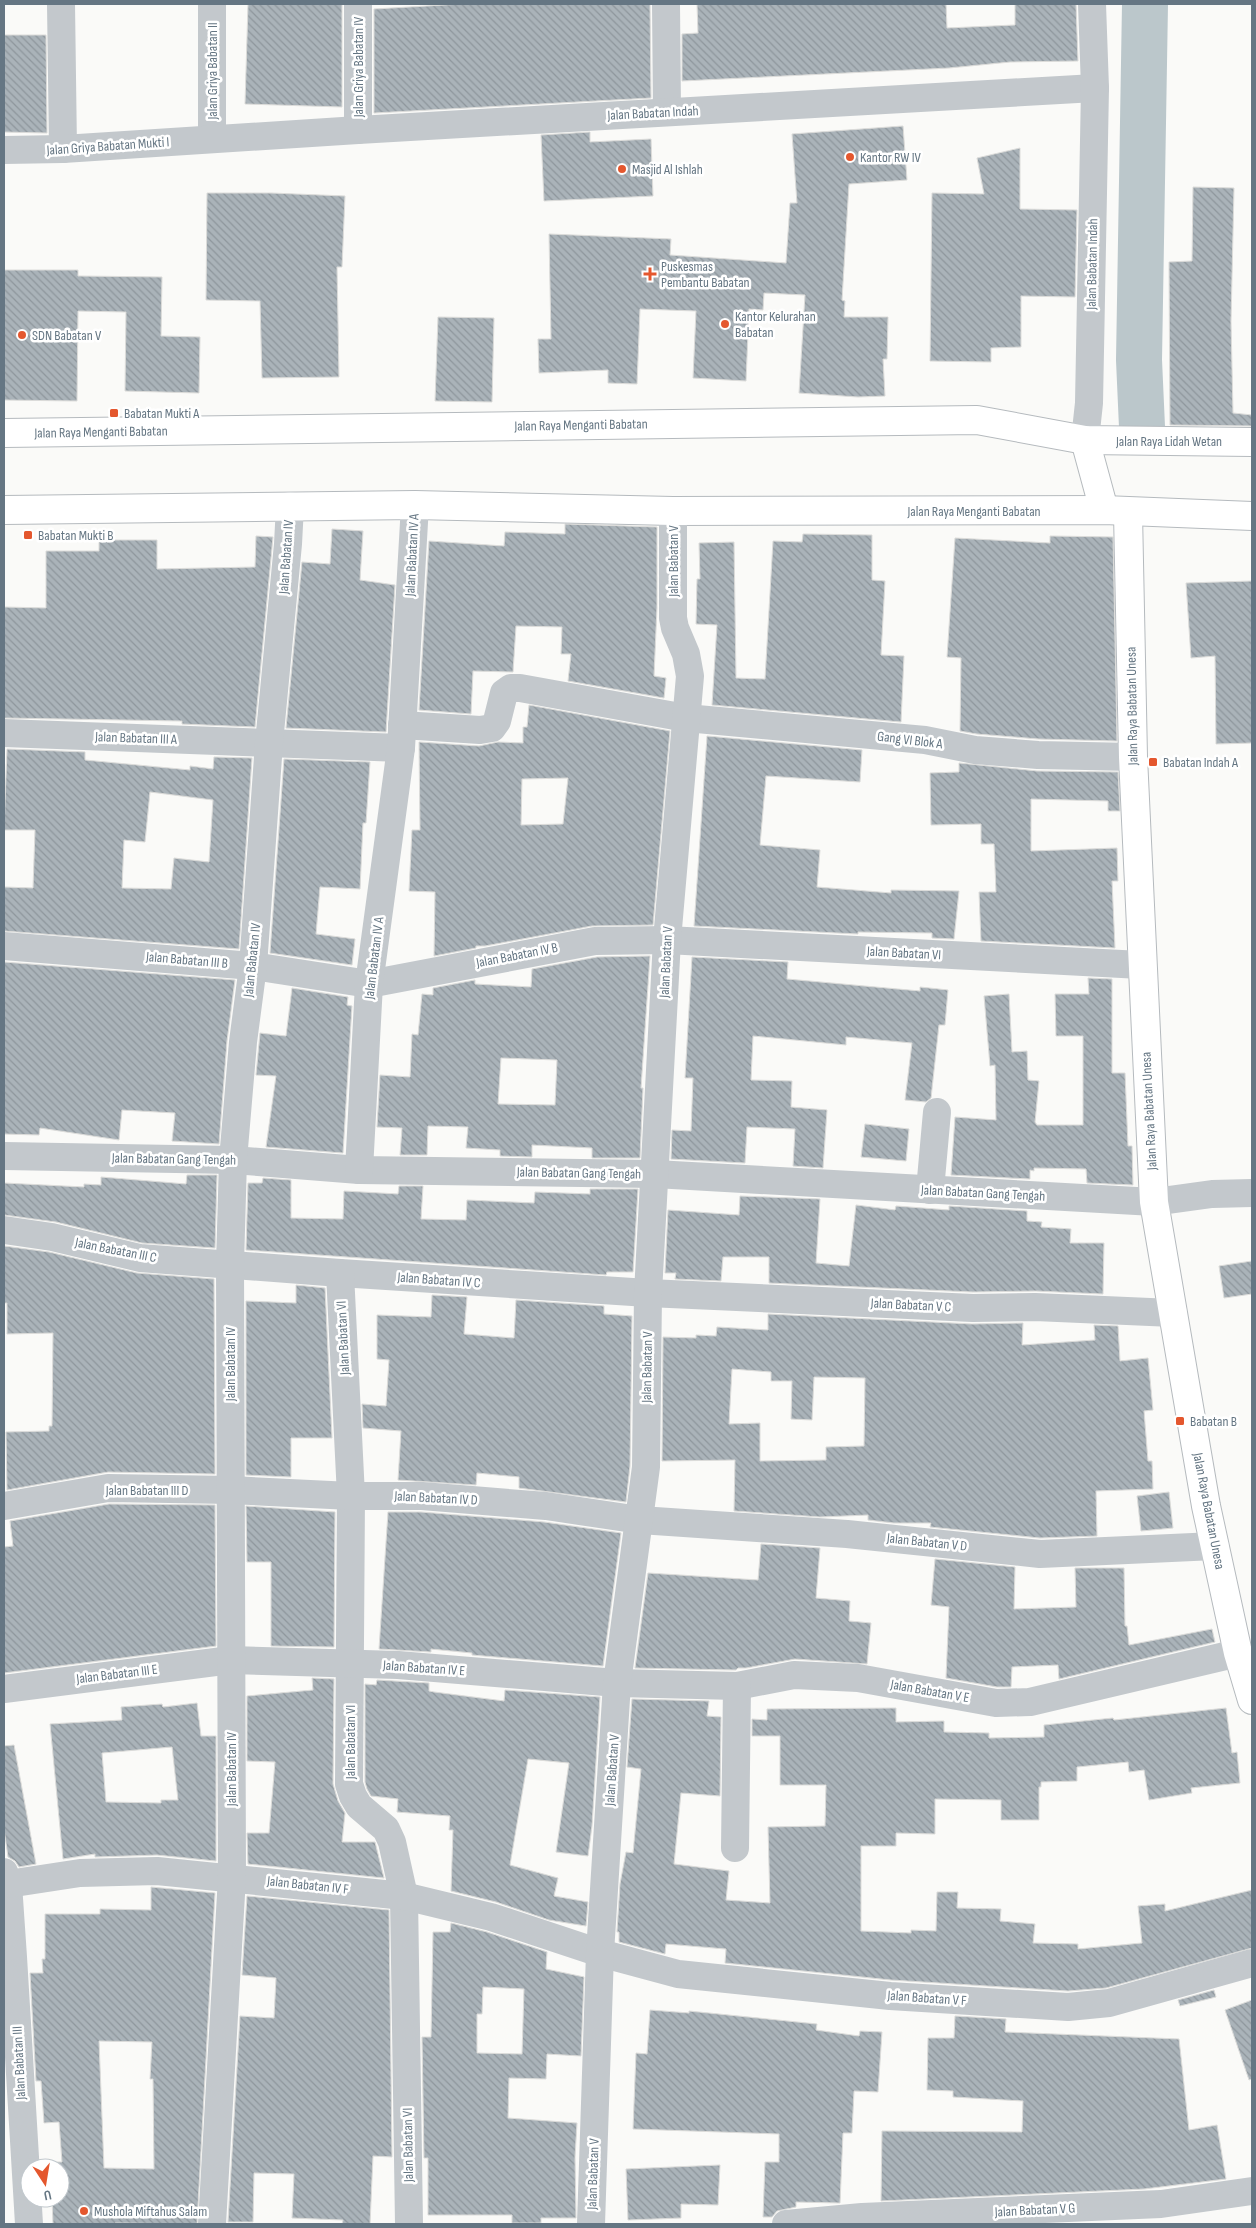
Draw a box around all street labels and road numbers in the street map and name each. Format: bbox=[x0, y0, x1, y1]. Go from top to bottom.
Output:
street label: Jalan Griya Babatan IV bbox=[350, 16, 367, 118]
street label: Jalan Griya Babatan II bbox=[204, 22, 221, 121]
street label: Jalan Babatan Indah bbox=[606, 102, 699, 124]
street label: Jalan Griya Babatan Mukti I bbox=[45, 133, 170, 159]
street label: Jalan Babatan Indah bbox=[1083, 218, 1101, 311]
street label: Jalan Raya Menganti Babatan bbox=[513, 415, 648, 435]
street label: Jalan Raya Menganti Babatan bbox=[33, 422, 168, 442]
street label: Jalan Raya Lidah Wetan bbox=[1115, 433, 1222, 450]
street label: Jalan Raya Menganti Babatan bbox=[906, 503, 1041, 520]
street label: Jalan Babatan IV A bbox=[401, 512, 423, 598]
street label: Jalan Babatan IV bbox=[275, 519, 297, 596]
street label: Jalan Babatan V bbox=[665, 525, 682, 598]
street label: Jalan Raya Babatan Unesa bbox=[1122, 647, 1142, 766]
street label: Jalan Babatan III A bbox=[94, 728, 178, 748]
street label: Gang VI Blok A bbox=[876, 728, 945, 753]
street label: Jalan Babatan IV A bbox=[360, 915, 388, 1001]
street label: Jalan Babatan IV bbox=[240, 921, 264, 999]
street label: Jalan Babatan V bbox=[656, 925, 676, 999]
street label: Jalan Babatan IV B bbox=[474, 939, 559, 971]
street label: Jalan Babatan VI bbox=[865, 943, 942, 963]
street label: Jalan Babatan III B bbox=[144, 948, 229, 972]
street label: Jalan Raya Babatan Unesa bbox=[1137, 1051, 1161, 1172]
street label: Jalan Babatan Gang Tengah bbox=[111, 1149, 236, 1169]
street label: Jalan Babatan Gang Tengah bbox=[516, 1163, 641, 1183]
street label: Jalan Babatan Gang Tengah bbox=[919, 1181, 1046, 1205]
street label: Jalan Babatan III C bbox=[73, 1234, 158, 1266]
street label: Jalan Babatan IV C bbox=[396, 1269, 481, 1291]
street label: Jalan Babatan V C bbox=[869, 1294, 952, 1316]
street label: Jalan Babatan VI bbox=[333, 1300, 353, 1377]
street label: Jalan Babatan IV bbox=[222, 1326, 239, 1402]
street label: Jalan Babatan V bbox=[638, 1330, 656, 1404]
street label: Jalan Raya Babatan Unesa bbox=[1189, 1450, 1229, 1571]
street label: Jalan Babatan III D bbox=[105, 1482, 188, 1499]
street label: Jalan Babatan IV D bbox=[393, 1487, 478, 1509]
street label: Jalan Babatan V D bbox=[885, 1529, 968, 1555]
street label: Jalan Babatan IV E bbox=[381, 1657, 466, 1679]
street label: Jalan Babatan III E bbox=[74, 1661, 159, 1688]
street label: Jalan Babatan V E bbox=[888, 1676, 971, 1706]
street label: Jalan Babatan VI bbox=[342, 1705, 359, 1780]
street label: Jalan Babatan IV bbox=[223, 1731, 240, 1807]
street label: Jalan Babatan V bbox=[601, 1733, 623, 1807]
street label: Jalan Babatan IV F bbox=[265, 1872, 350, 1898]
street label: Jalan Babatan V F bbox=[886, 1987, 968, 2009]
street label: Jalan Babatan III bbox=[9, 2026, 29, 2101]
street label: Jalan Babatan VI bbox=[399, 2108, 417, 2183]
street label: Jalan Babatan V bbox=[583, 2137, 603, 2211]
street label: Jalan Babatan V G bbox=[993, 2199, 1076, 2221]

